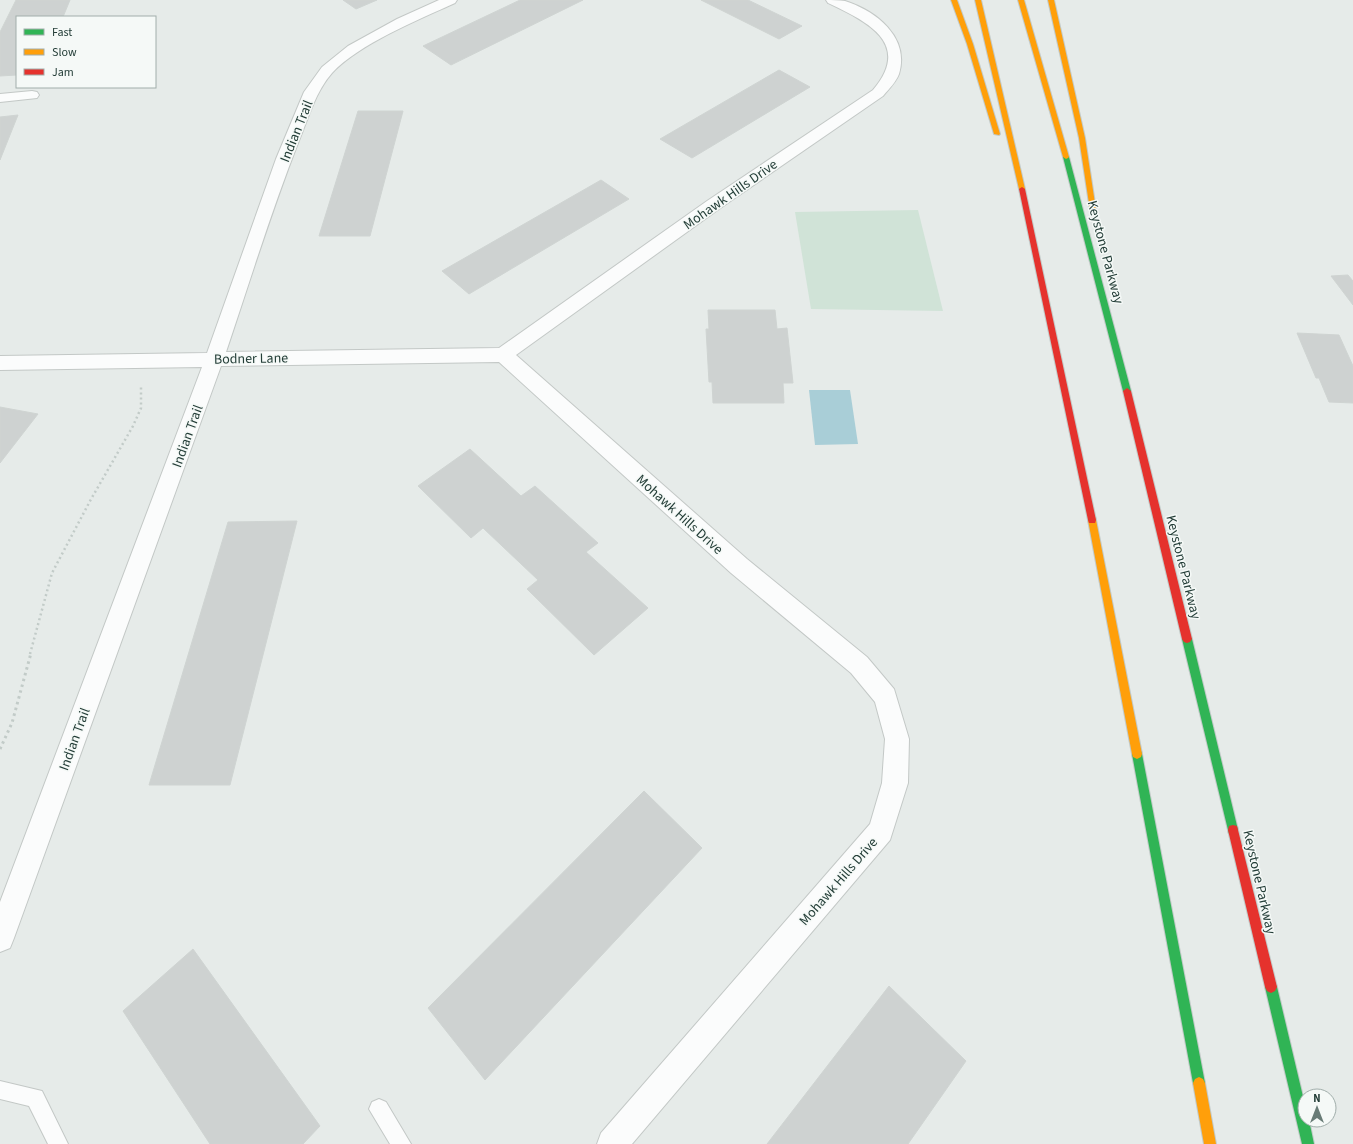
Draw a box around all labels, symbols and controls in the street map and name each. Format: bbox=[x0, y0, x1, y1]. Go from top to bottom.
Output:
legend bbox=[16, 16, 156, 88]
text: Fast bbox=[52, 24, 72, 41]
text: Slow bbox=[52, 44, 77, 61]
text: Jam bbox=[52, 64, 74, 81]
street label: Indian Trail bbox=[275, 97, 319, 166]
street label: Mohawk Hills Drive bbox=[679, 155, 782, 235]
street label: Keystone Parkway bbox=[1082, 198, 1129, 307]
street label: Bodner Lane bbox=[214, 348, 288, 370]
street label: Indian Trail bbox=[167, 402, 209, 471]
street label: Mohawk Hills Drive bbox=[631, 470, 727, 559]
street label: Keystone Parkway bbox=[1160, 513, 1206, 622]
street label: Indian Trail bbox=[54, 705, 96, 774]
street label: Keystone Parkway bbox=[1237, 828, 1281, 937]
street label: Mohawk Hills Drive bbox=[795, 833, 883, 930]
north arrow bbox=[1297, 1088, 1337, 1128]
text: N bbox=[1313, 1091, 1321, 1106]

